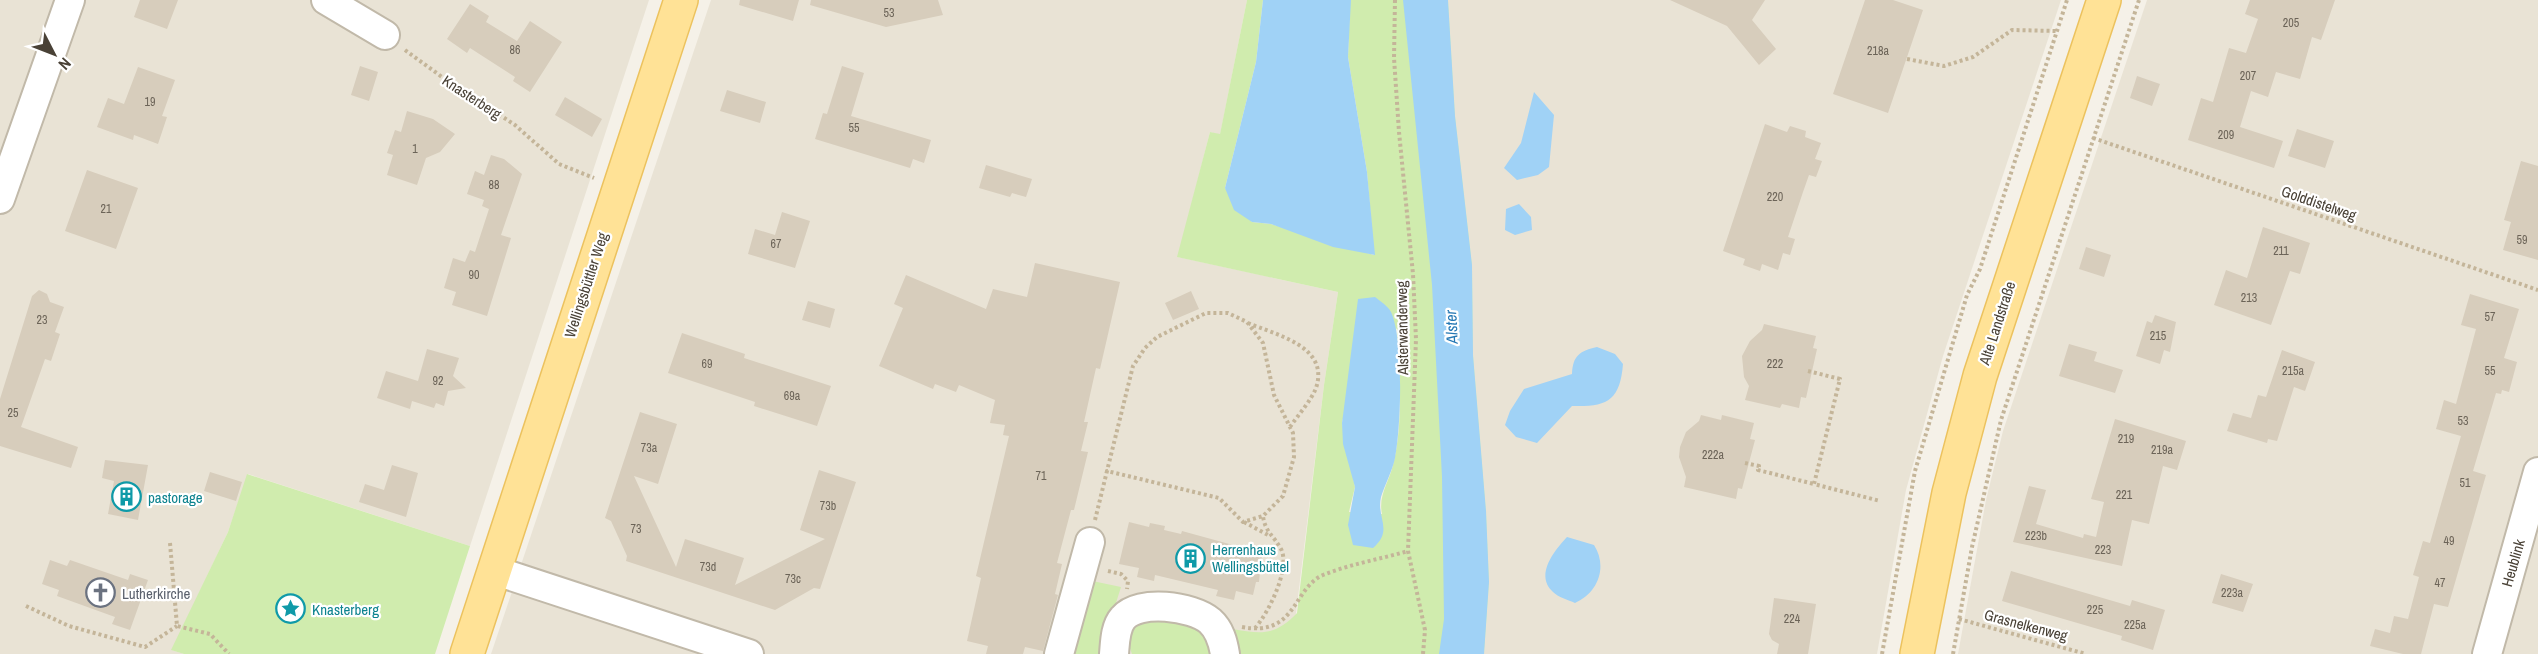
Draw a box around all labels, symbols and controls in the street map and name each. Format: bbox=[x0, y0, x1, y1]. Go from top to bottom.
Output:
house number: 53 bbox=[884, 5, 894, 21]
house number: 205 bbox=[2283, 15, 2300, 31]
north arrow bbox=[24, 24, 84, 84]
house number: 86 bbox=[510, 42, 520, 58]
house number: 218a bbox=[1867, 43, 1889, 59]
text: N bbox=[54, 53, 76, 75]
house number: 207 bbox=[2240, 68, 2257, 84]
street label: Knasterberg bbox=[438, 70, 506, 124]
house number: 19 bbox=[145, 94, 155, 110]
house number: 55 bbox=[849, 120, 860, 136]
house number: 209 bbox=[2218, 127, 2234, 143]
house number: 1 bbox=[412, 141, 418, 157]
house number: 88 bbox=[489, 177, 499, 193]
street label: Golddistelweg bbox=[2279, 180, 2359, 226]
house number: 220 bbox=[1767, 189, 1783, 205]
house number: 21 bbox=[101, 201, 112, 217]
street label: Wellingsbüttler Weg bbox=[559, 229, 613, 340]
house number: 59 bbox=[2517, 232, 2527, 248]
house number: 67 bbox=[771, 236, 782, 252]
house number: 211 bbox=[2273, 243, 2289, 259]
house number: 90 bbox=[469, 267, 479, 283]
street label: Alte Landstraße bbox=[1973, 278, 2020, 368]
street label: Alsterwanderweg bbox=[1391, 281, 1413, 376]
house number: 213 bbox=[2241, 290, 2257, 306]
water label: Alster bbox=[1439, 309, 1463, 345]
house number: 57 bbox=[2485, 309, 2496, 325]
house number: 23 bbox=[37, 312, 47, 328]
house number: 215 bbox=[2150, 328, 2167, 344]
house number: 69 bbox=[702, 356, 712, 372]
house number: 222 bbox=[1767, 356, 1783, 372]
house number: 215a bbox=[2282, 363, 2304, 379]
house number: 55 bbox=[2485, 363, 2496, 379]
house number: 92 bbox=[433, 373, 443, 389]
house number: 69a bbox=[784, 388, 801, 404]
house number: 25 bbox=[8, 405, 19, 421]
house number: 53 bbox=[2458, 413, 2468, 429]
house number: 219 bbox=[2118, 431, 2134, 447]
house number: 73a bbox=[641, 440, 658, 456]
house number: 219a bbox=[2151, 442, 2173, 458]
house number: 222a bbox=[1702, 447, 1724, 463]
house number: 71 bbox=[1036, 468, 1047, 484]
house number: 51 bbox=[2460, 475, 2471, 491]
building icon: pastorage bbox=[111, 481, 143, 513]
place label: pastorage bbox=[148, 487, 203, 508]
house number: 221 bbox=[2116, 487, 2133, 503]
house number: 73b bbox=[820, 498, 836, 514]
house number: 73 bbox=[631, 521, 641, 537]
house number: 223b bbox=[2025, 528, 2047, 544]
house number: 49 bbox=[2444, 533, 2454, 549]
street label: Heublink bbox=[2496, 536, 2530, 589]
place label: Herrenhaus Wellingsbüttel bbox=[1212, 539, 1289, 577]
building icon: Herrenhaus Wellingsbüttel bbox=[1175, 542, 1207, 574]
house number: 223 bbox=[2095, 542, 2111, 558]
house number: 73d bbox=[700, 559, 716, 575]
house number: 73c bbox=[785, 571, 801, 587]
house number: 47 bbox=[2435, 575, 2446, 591]
church icon: Lutherkirche bbox=[85, 577, 117, 609]
place label: Lutherkirche bbox=[122, 583, 191, 604]
house number: 223a bbox=[2221, 585, 2243, 601]
place icon: Knasterberg bbox=[275, 593, 307, 625]
place label: Knasterberg bbox=[312, 599, 379, 620]
house number: 225 bbox=[2087, 602, 2104, 618]
street label: Grasnelkenweg bbox=[1982, 604, 2070, 646]
house number: 224 bbox=[1784, 611, 1801, 627]
house number: 225a bbox=[2124, 617, 2146, 633]

